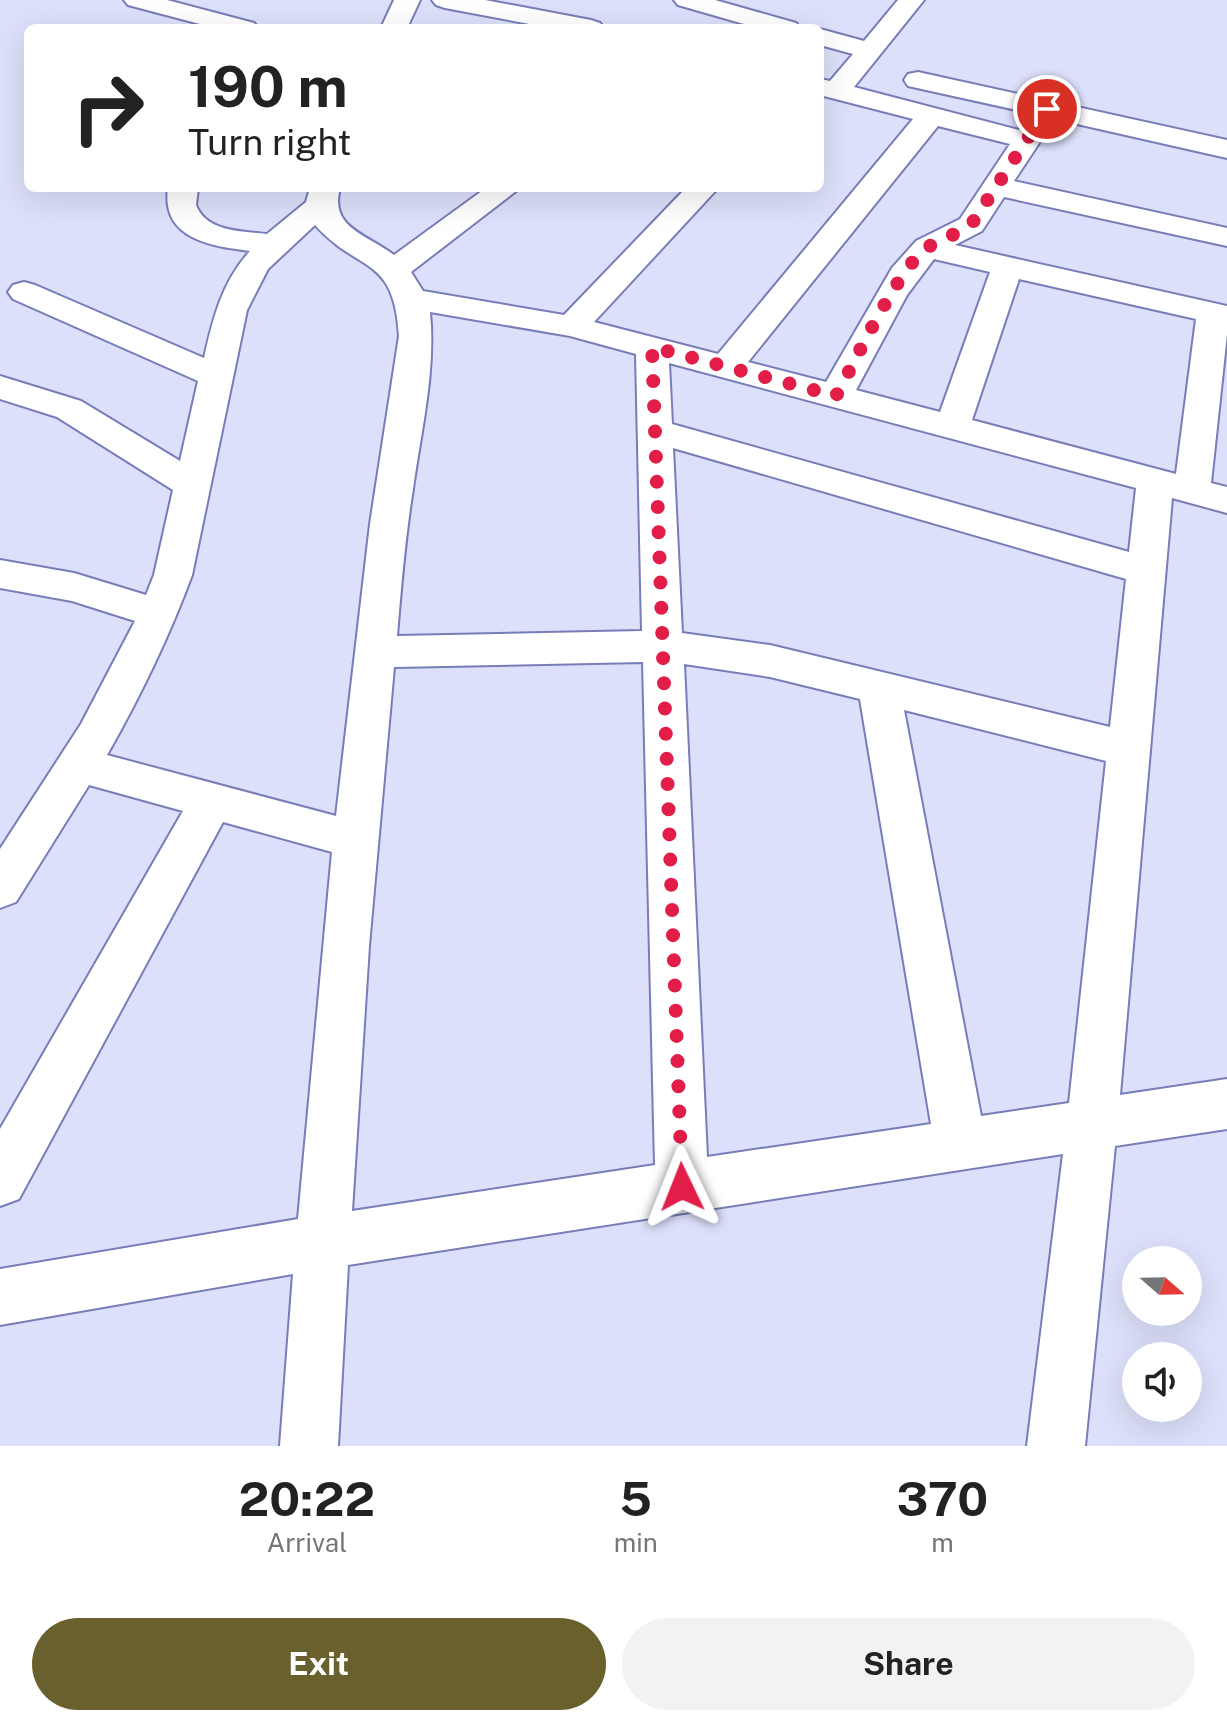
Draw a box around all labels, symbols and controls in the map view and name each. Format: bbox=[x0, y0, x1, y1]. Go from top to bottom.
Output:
text: 190 m bbox=[188, 54, 348, 120]
icon: right bbox=[56, 56, 160, 160]
pin bbox=[1013, 75, 1081, 143]
icon: arrive bbox=[1025, 87, 1069, 131]
text: Turn right bbox=[188, 121, 351, 163]
position arrow bbox=[640, 1145, 724, 1229]
north arrow bbox=[1122, 1246, 1202, 1326]
map controls bbox=[1122, 1246, 1202, 1422]
button: sound bbox=[1122, 1342, 1202, 1422]
text: 20:22 bbox=[239, 1470, 375, 1527]
text: 5 bbox=[620, 1470, 652, 1527]
text: 370 bbox=[897, 1470, 988, 1527]
text: Arrival bbox=[267, 1527, 347, 1558]
text: min bbox=[614, 1527, 658, 1558]
text: m bbox=[931, 1527, 954, 1558]
button: Exit bbox=[32, 1618, 606, 1710]
button: Share bbox=[622, 1618, 1195, 1710]

